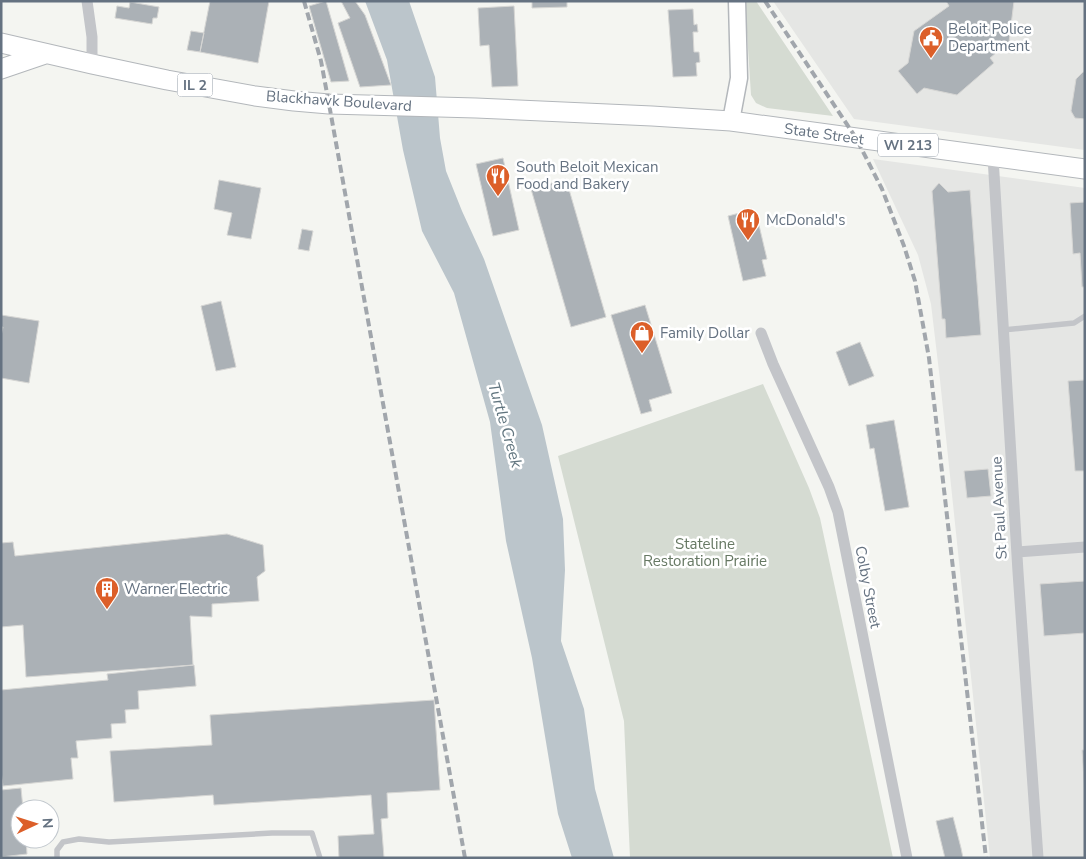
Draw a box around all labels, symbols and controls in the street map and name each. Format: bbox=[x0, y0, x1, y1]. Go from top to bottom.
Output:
place label: Beloit Police Department bbox=[948, 19, 1032, 56]
public building icon: Beloit Police Department bbox=[918, 25, 944, 59]
road number: IL 2 bbox=[178, 74, 212, 96]
street label: Blackhawk Boulevard bbox=[265, 86, 413, 116]
street label: State Street bbox=[783, 119, 866, 150]
road number: WI 213 bbox=[878, 134, 938, 156]
place label: South Beloit Mexican Food and Bakery bbox=[516, 157, 658, 194]
restaurant icon: South Beloit Mexican Food and Bakery bbox=[485, 163, 511, 197]
restaurant icon: McDonald's bbox=[735, 207, 761, 241]
place label: McDonald's bbox=[766, 210, 845, 230]
shop icon: Family Dollar bbox=[629, 320, 655, 354]
place label: Family Dollar bbox=[660, 323, 750, 343]
water label: Turtle Creek bbox=[482, 380, 528, 471]
street label: St Paul Avenue bbox=[986, 456, 1012, 560]
park label: Stateline Restoration Prairie bbox=[643, 534, 767, 571]
street label: Colby Street bbox=[850, 544, 886, 631]
building icon: Warner Electric bbox=[94, 576, 120, 610]
place label: Warner Electric bbox=[124, 579, 228, 599]
north arrow bbox=[10, 799, 60, 849]
text: N bbox=[38, 817, 57, 829]

